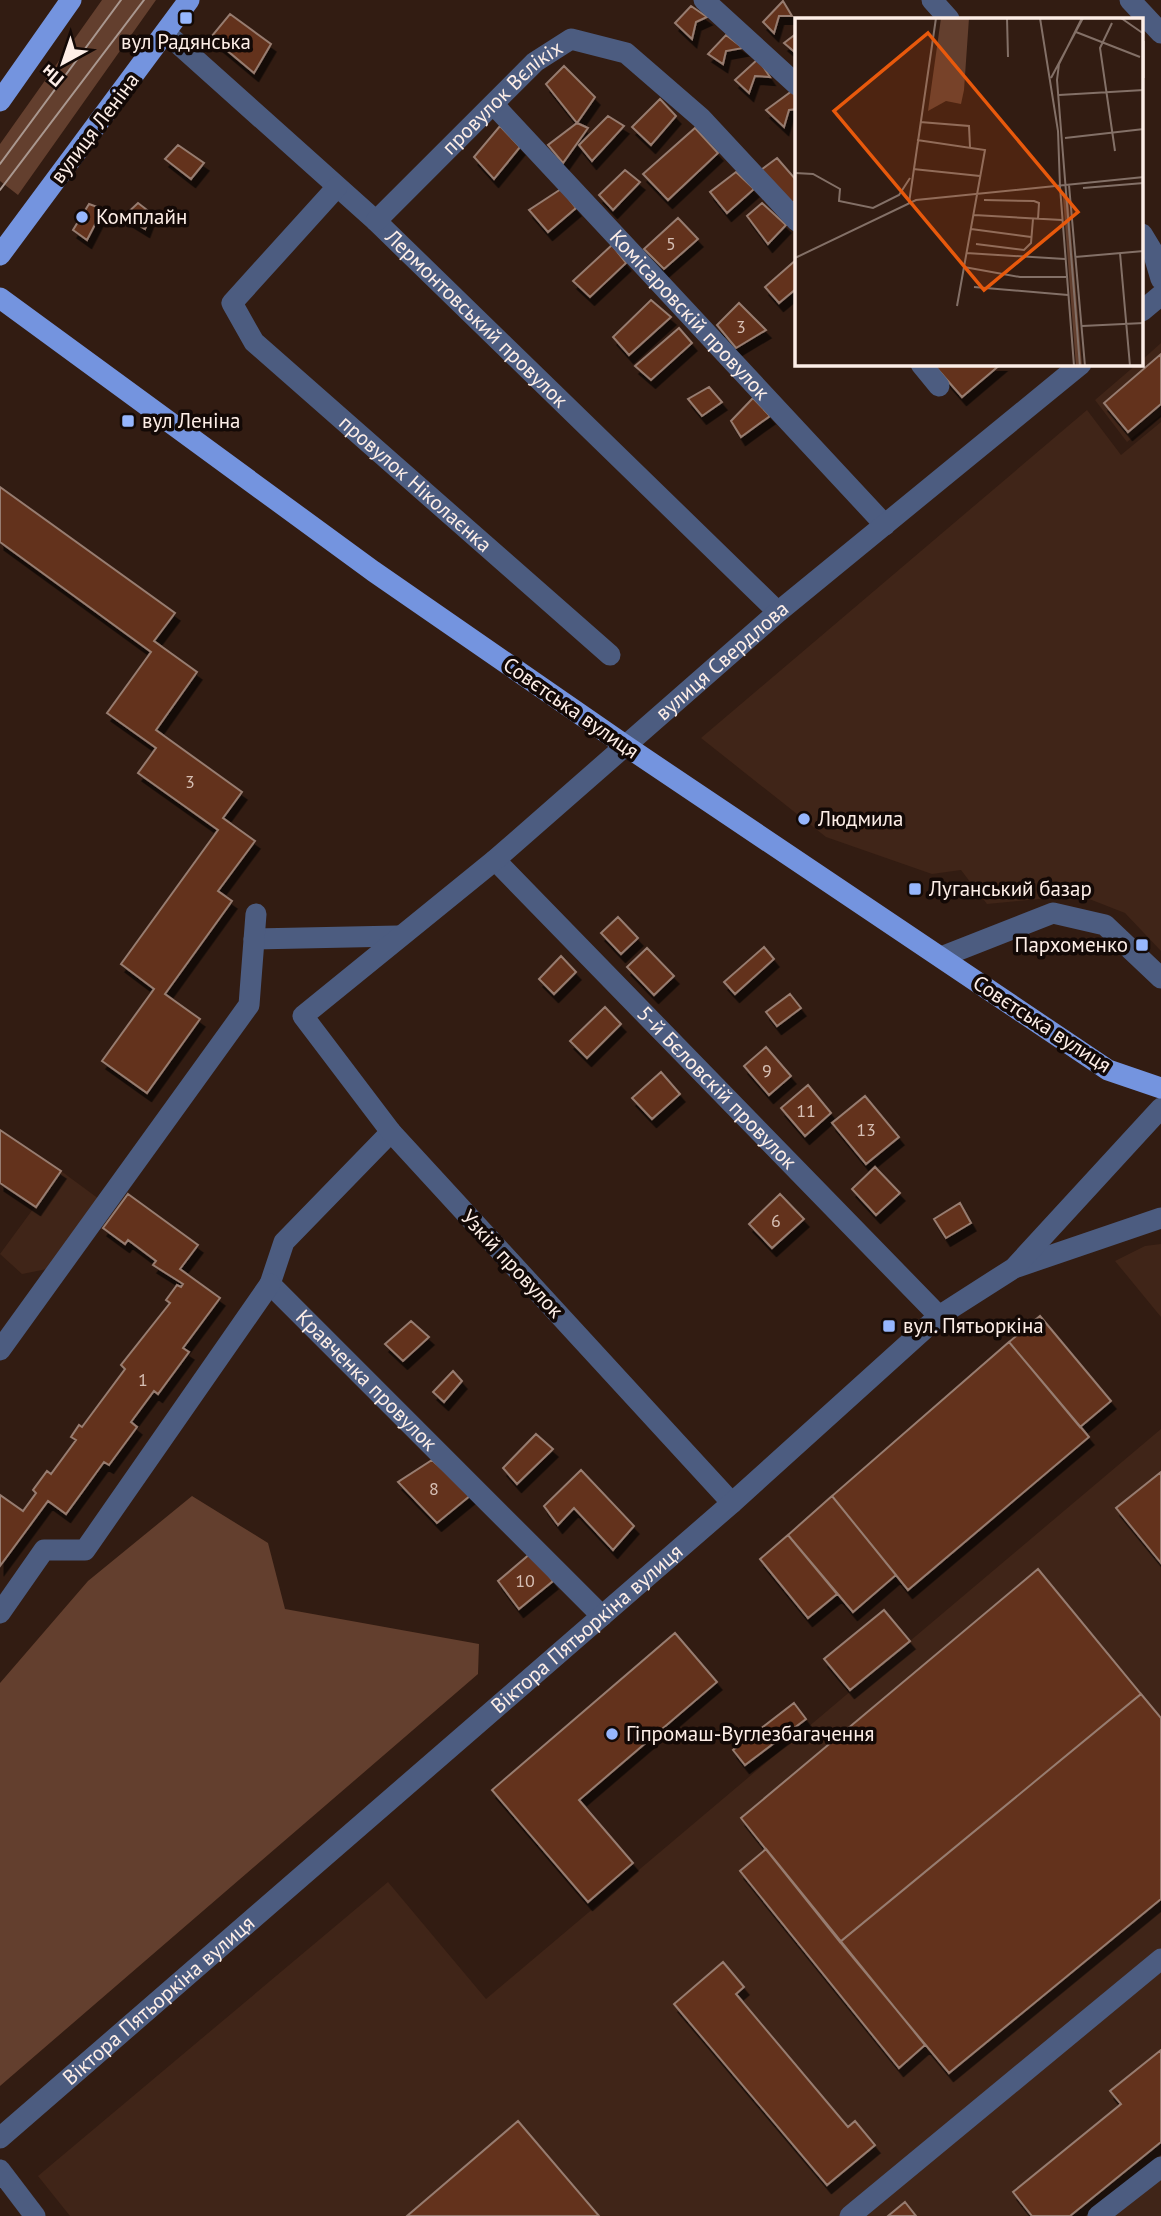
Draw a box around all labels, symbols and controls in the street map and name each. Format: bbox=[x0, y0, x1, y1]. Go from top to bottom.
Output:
marker: вул Радянська bbox=[178, 10, 194, 26]
inset map bbox=[795, 18, 1144, 366]
north arrow bbox=[28, 28, 98, 98]
place label: вул Радянська bbox=[121, 28, 251, 55]
street label: провулок Вєлікіх bbox=[436, 34, 568, 160]
text: Пн bbox=[36, 60, 68, 92]
street label: вулиця Леніна bbox=[44, 67, 145, 188]
place label: Комплайн bbox=[96, 203, 187, 230]
marker: Комплайн bbox=[74, 209, 90, 225]
street label: Лермонтовський провулок bbox=[379, 223, 574, 413]
street label: Комісаровскій провулок bbox=[604, 224, 776, 406]
house number: 5 bbox=[666, 232, 676, 255]
house number: 3 bbox=[736, 315, 746, 338]
place label: вул Леніна bbox=[142, 407, 240, 434]
street label: провулок Ніколаєнка bbox=[334, 409, 498, 558]
marker: вул Леніна bbox=[120, 413, 136, 429]
street label: вулиця Свердлова bbox=[650, 595, 794, 726]
street label: Совєтська вулиця bbox=[498, 651, 644, 764]
house number: 3 bbox=[185, 770, 195, 793]
place label: Людмила bbox=[817, 805, 903, 832]
marker: Людмила bbox=[796, 811, 812, 827]
place label: Луганський базар bbox=[928, 875, 1092, 902]
marker: Луганський базар bbox=[907, 881, 923, 897]
place label: Пархоменко bbox=[1015, 931, 1128, 958]
marker: Пархоменко bbox=[1134, 937, 1150, 953]
street label: Совєтська вулиця bbox=[968, 969, 1117, 1078]
street label: 5-й Бєловскій провулок bbox=[632, 1000, 803, 1175]
house number: 9 bbox=[762, 1059, 772, 1082]
house number: 11 bbox=[796, 1099, 816, 1122]
house number: 13 bbox=[856, 1118, 876, 1141]
street label: Узкій провулок bbox=[455, 1204, 569, 1323]
house number: 6 bbox=[771, 1209, 781, 1232]
street label: Кравченка провулок bbox=[290, 1304, 443, 1456]
place label: вул. Пятьоркіна bbox=[903, 1312, 1044, 1339]
marker: вул. Пятьоркіна bbox=[881, 1318, 897, 1334]
house number: 1 bbox=[138, 1368, 148, 1391]
house number: 8 bbox=[429, 1477, 439, 1500]
street label: Віктора Пятьоркіна вулиця bbox=[485, 1538, 688, 1719]
house number: 10 bbox=[515, 1569, 535, 1592]
place label: Гіпромаш-Вуглезбагачення bbox=[626, 1720, 875, 1747]
marker: Гіпромаш-Вуглезбагачення bbox=[604, 1726, 620, 1742]
street label: Віктора Пятьоркіна вулиця bbox=[57, 1909, 260, 2091]

